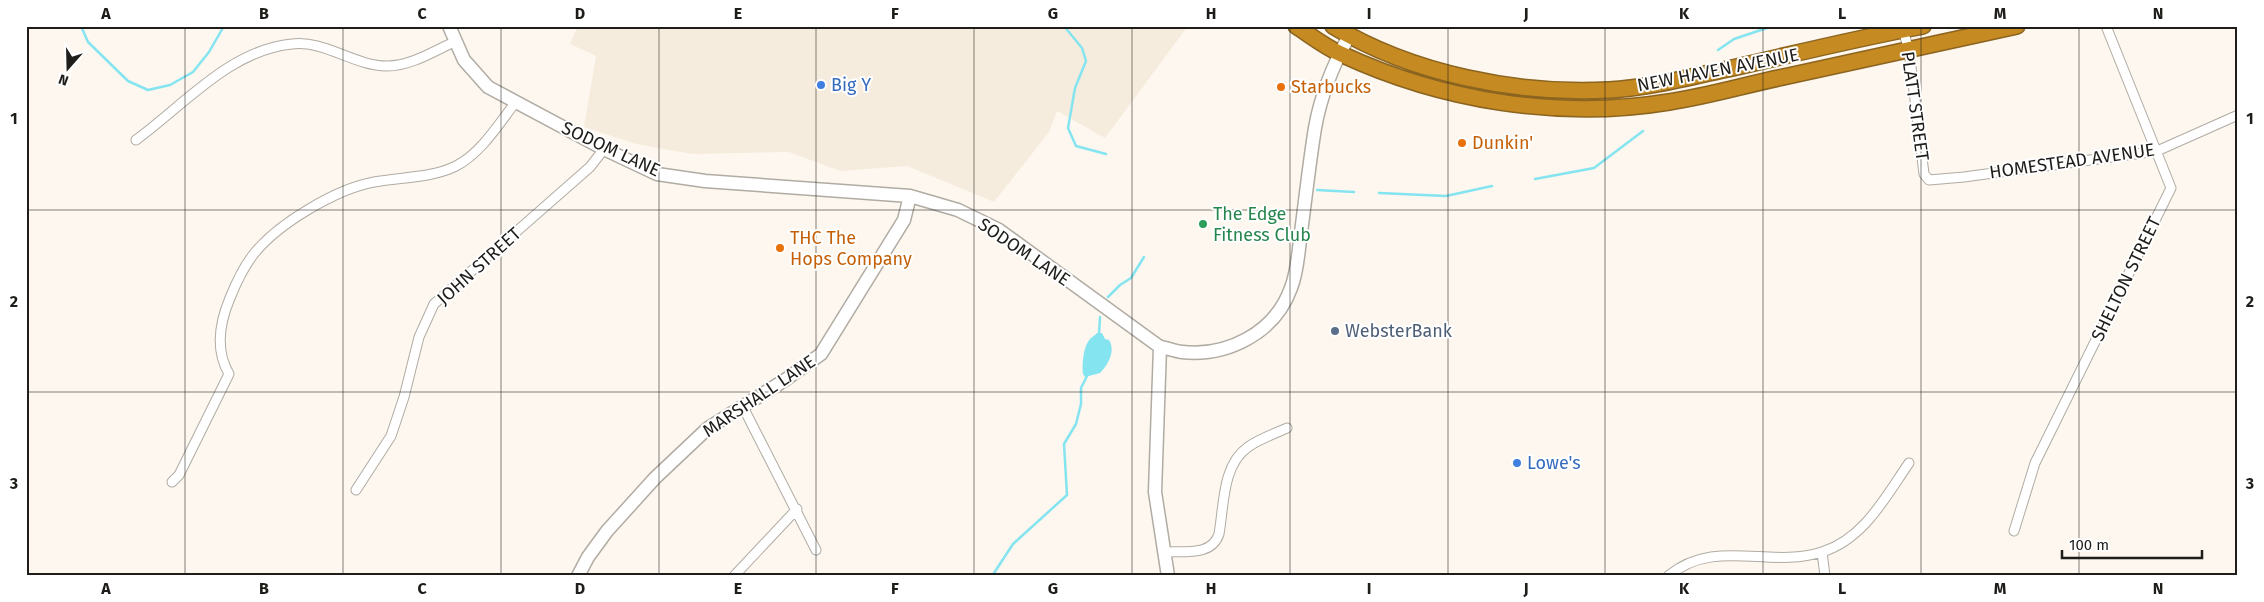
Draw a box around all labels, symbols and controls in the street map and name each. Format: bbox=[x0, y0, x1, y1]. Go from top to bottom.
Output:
text: A bbox=[100, 4, 111, 23]
text: B bbox=[259, 4, 269, 23]
text: C bbox=[417, 4, 427, 23]
text: D bbox=[575, 4, 585, 23]
text: E bbox=[734, 4, 742, 23]
text: F bbox=[891, 4, 899, 23]
text: G bbox=[1048, 4, 1058, 23]
text: H bbox=[1206, 4, 1216, 23]
text: I bbox=[1367, 4, 1371, 23]
text: J bbox=[1522, 4, 1529, 23]
text: K bbox=[1679, 4, 1690, 23]
text: L bbox=[1838, 4, 1846, 23]
text: M bbox=[1994, 4, 2007, 23]
text: N bbox=[2153, 4, 2163, 23]
north arrow bbox=[42, 42, 92, 92]
street label: NEW HAVEN AVENUE bbox=[1635, 44, 1801, 96]
street label: PLATT STREET bbox=[1896, 50, 1934, 163]
text: N bbox=[56, 70, 71, 89]
place label: Big Y bbox=[831, 74, 871, 96]
place label: Starbucks bbox=[1291, 76, 1371, 98]
marker: Big Y bbox=[815, 79, 827, 91]
marker: Starbucks bbox=[1275, 81, 1287, 93]
text: 1 bbox=[10, 109, 18, 128]
text: 1 bbox=[2246, 109, 2254, 128]
street label: SODOM LANE bbox=[558, 117, 664, 181]
place label: Dunkin' bbox=[1472, 132, 1533, 154]
marker: Dunkin' bbox=[1456, 137, 1468, 149]
street label: HOMESTEAD AVENUE bbox=[1988, 139, 2156, 183]
place label: The Edge Fitness Club bbox=[1213, 203, 1311, 246]
street label: SODOM LANE bbox=[974, 213, 1074, 291]
street label: SHELTON STREET bbox=[2086, 213, 2166, 345]
marker: The Edge Fitness Club bbox=[1197, 218, 1209, 230]
street label: JOHN STREET bbox=[432, 222, 526, 309]
place label: THC The Hops Company bbox=[790, 227, 912, 270]
marker: THC The Hops Company bbox=[774, 242, 786, 254]
text: 2 bbox=[10, 292, 18, 311]
text: 2 bbox=[2246, 292, 2254, 311]
place label: WebsterBank bbox=[1345, 320, 1453, 342]
marker: WebsterBank bbox=[1329, 325, 1341, 337]
street label: MARSHALL LANE bbox=[698, 350, 820, 442]
place label: Lowe's bbox=[1527, 452, 1581, 474]
marker: Lowe's bbox=[1511, 457, 1523, 469]
text: 3 bbox=[9, 474, 18, 493]
text: 3 bbox=[2245, 474, 2254, 493]
scale bar bbox=[2062, 527, 2202, 559]
text: 100 m bbox=[2069, 536, 2109, 554]
text: A bbox=[100, 579, 111, 598]
text: B bbox=[259, 579, 269, 598]
text: C bbox=[417, 579, 427, 598]
text: D bbox=[575, 579, 585, 598]
text: E bbox=[734, 579, 742, 598]
text: F bbox=[891, 579, 899, 598]
text: G bbox=[1048, 579, 1058, 598]
text: H bbox=[1206, 579, 1216, 598]
text: I bbox=[1367, 579, 1371, 598]
text: J bbox=[1522, 579, 1529, 598]
text: K bbox=[1679, 579, 1690, 598]
text: L bbox=[1838, 579, 1846, 598]
text: M bbox=[1994, 579, 2007, 598]
text: N bbox=[2153, 579, 2163, 598]

